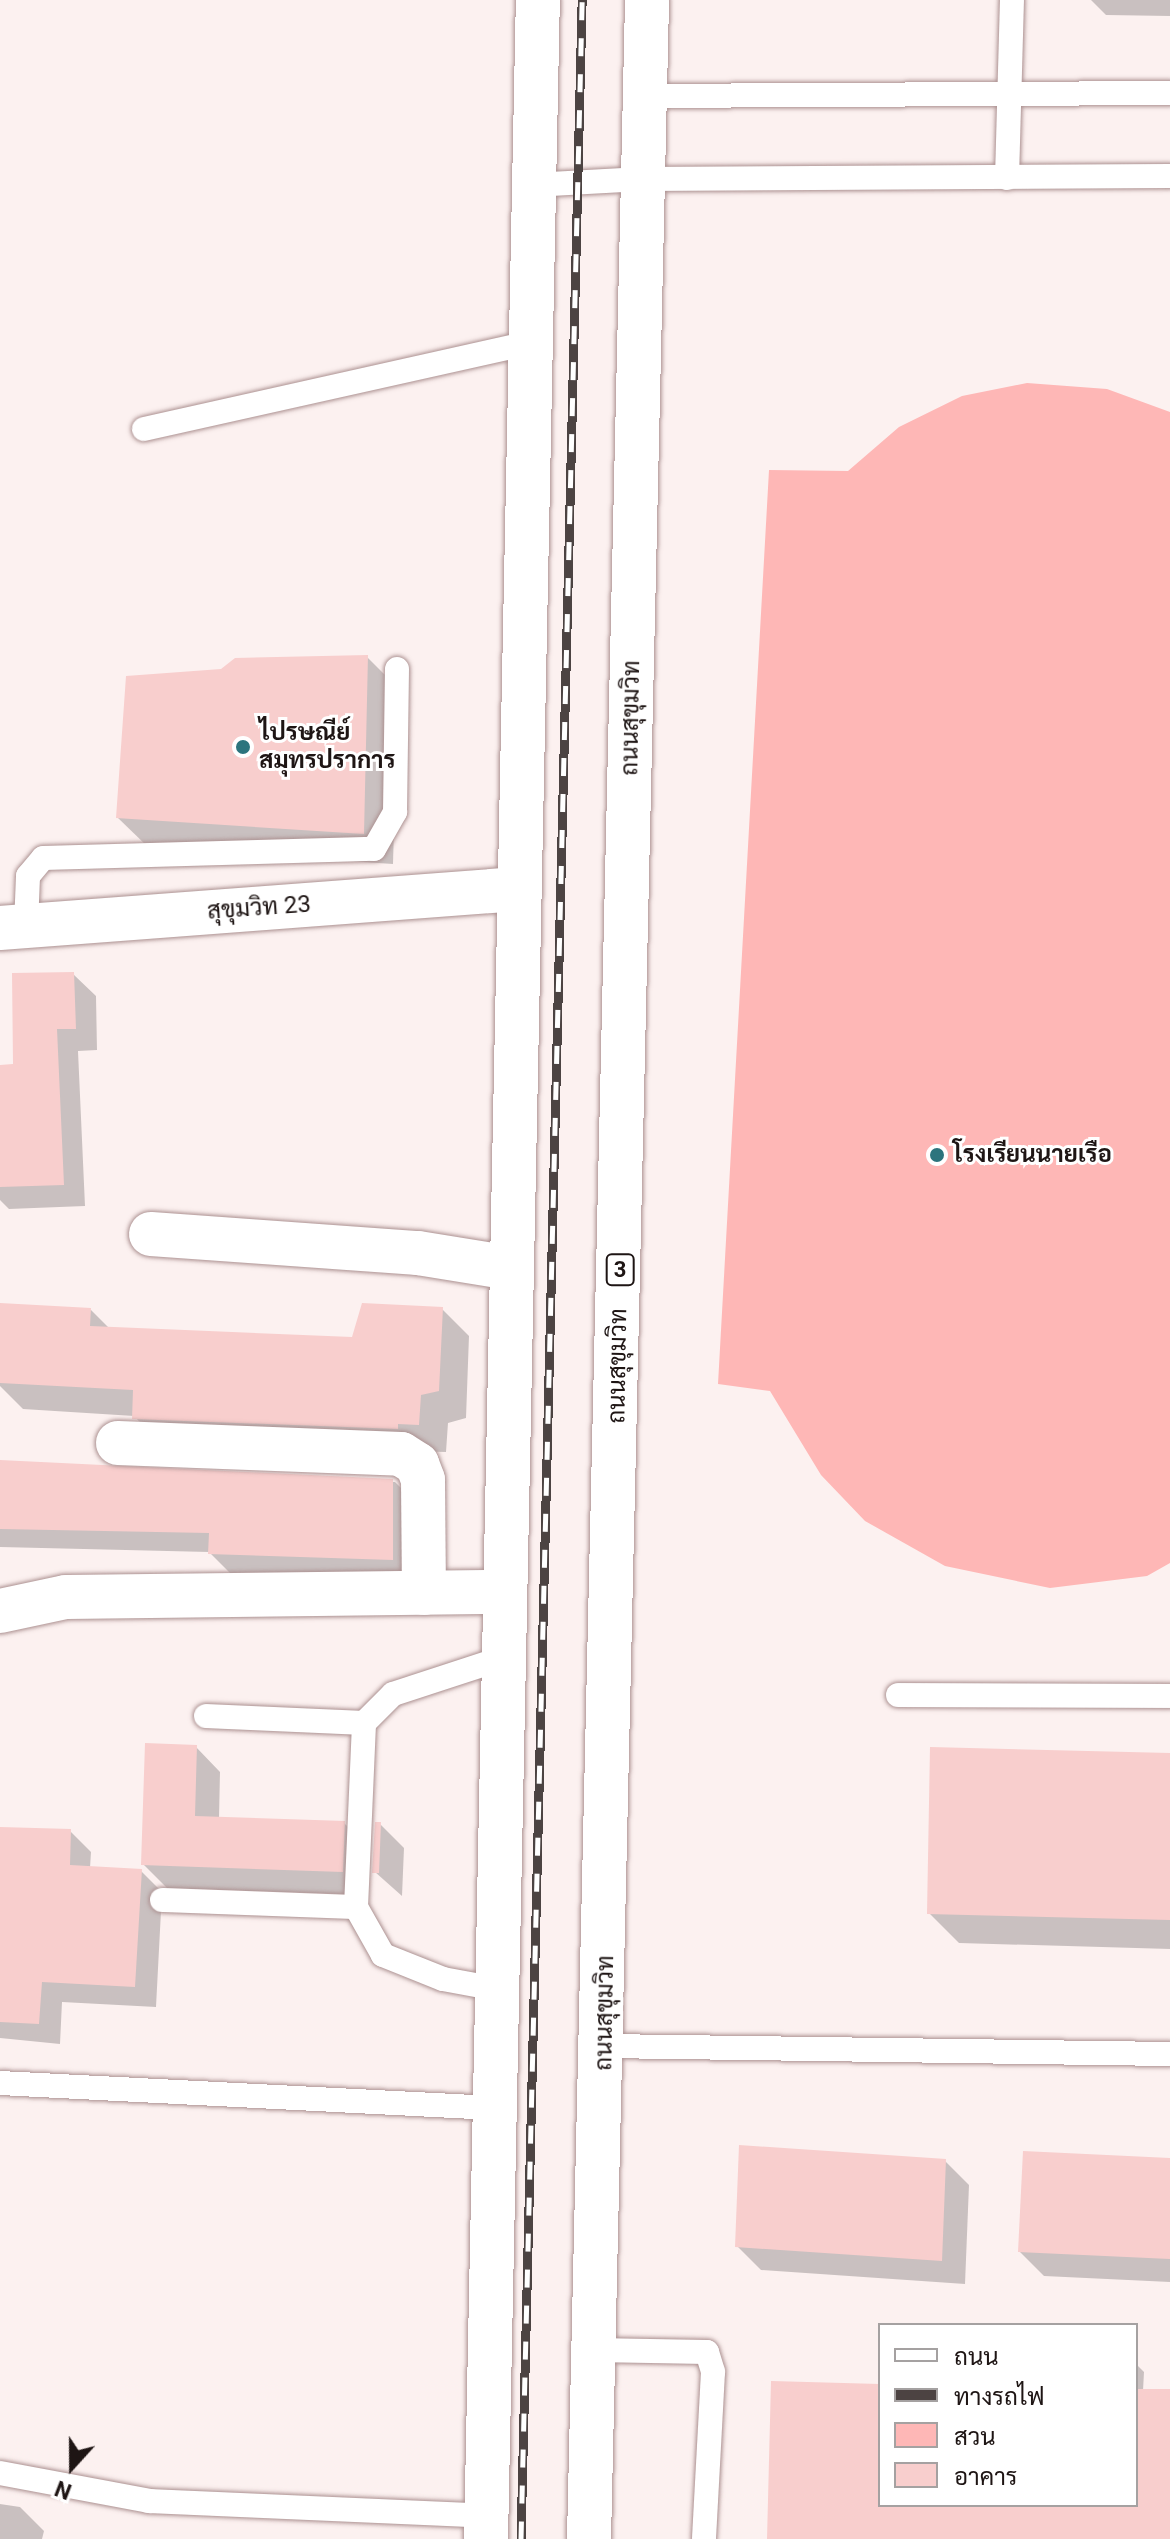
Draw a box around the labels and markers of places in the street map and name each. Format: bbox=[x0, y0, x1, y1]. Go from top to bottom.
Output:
place label: ไปรษณีย์ สมุทรปราการ bbox=[259, 719, 396, 775]
marker: ไปรษณีย์ สมุทรปราการ bbox=[234, 738, 252, 756]
place label: โรงเรียนนายเรือ bbox=[953, 1141, 1112, 1169]
marker: โรงเรียนนายเรือ bbox=[928, 1146, 946, 1164]

